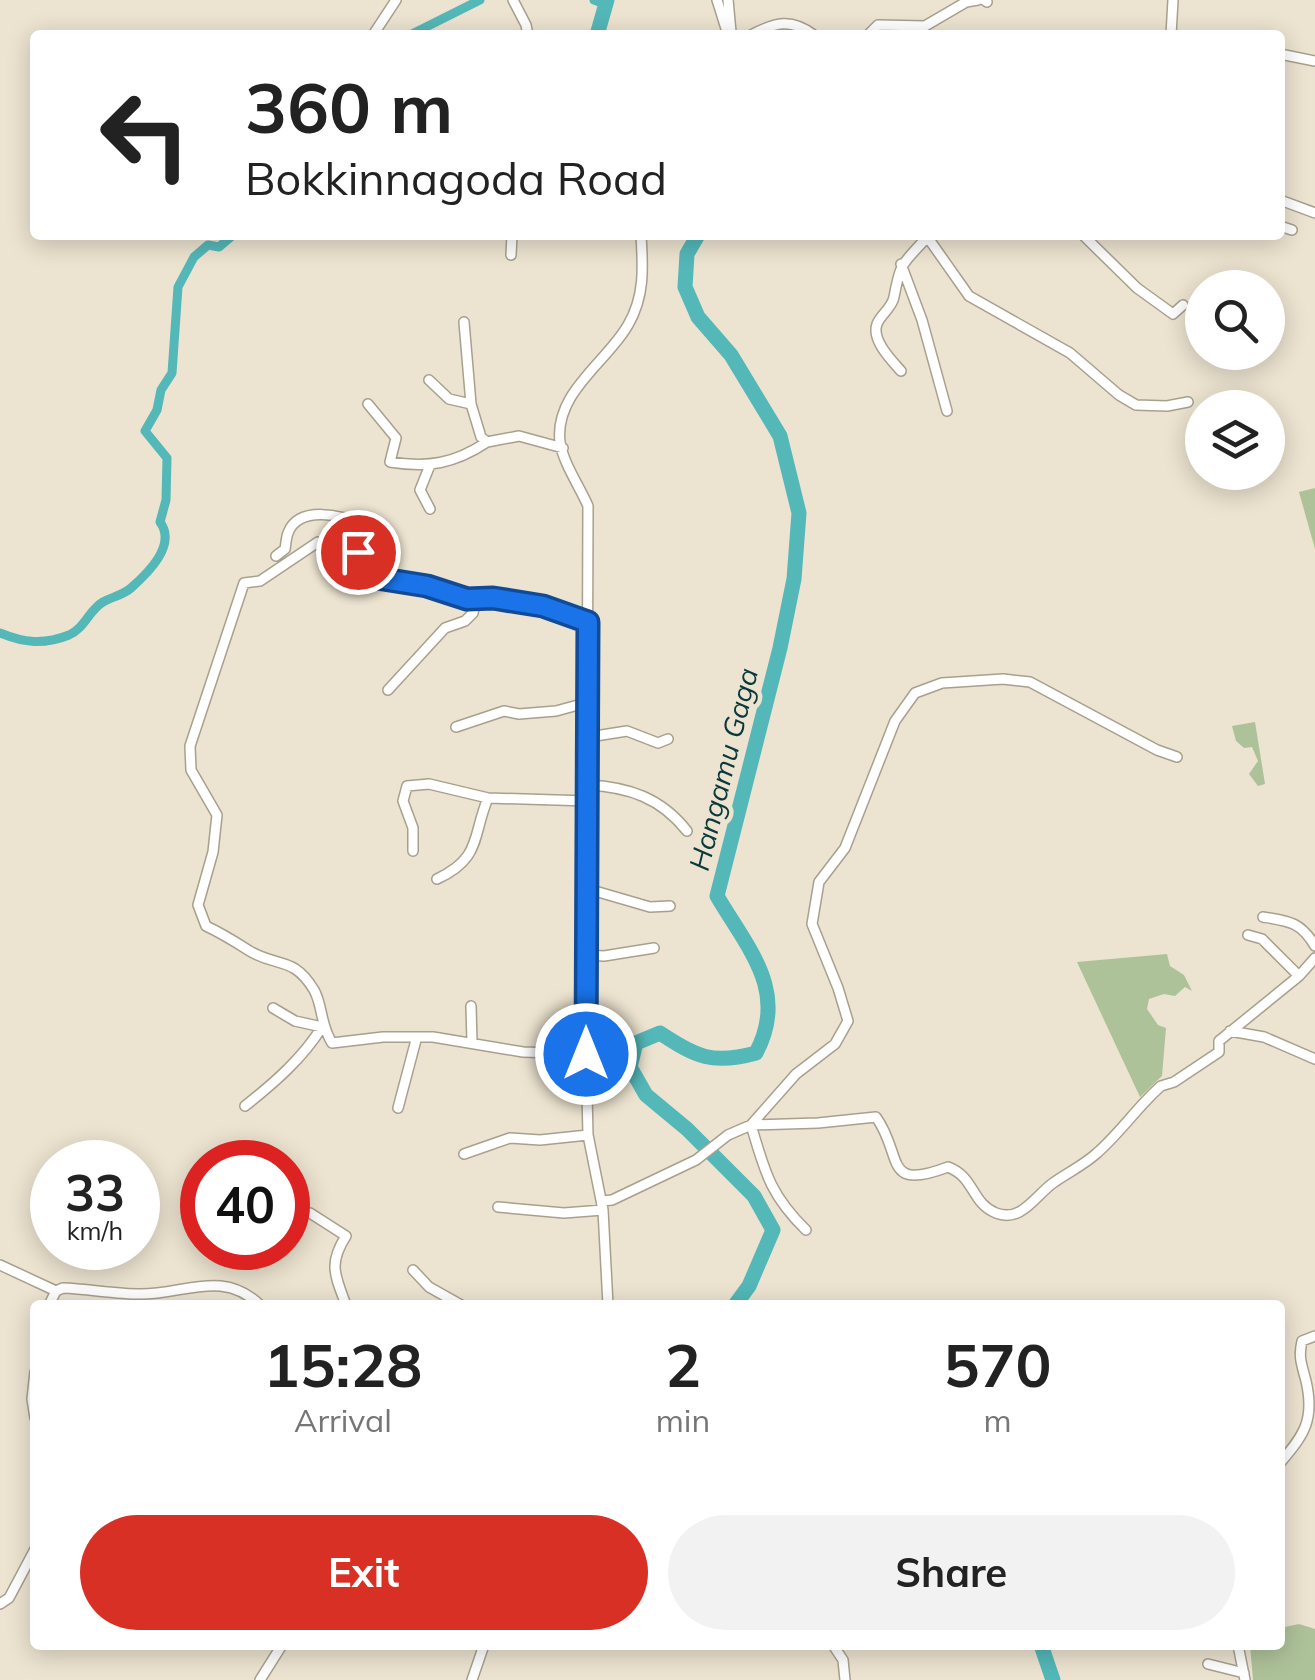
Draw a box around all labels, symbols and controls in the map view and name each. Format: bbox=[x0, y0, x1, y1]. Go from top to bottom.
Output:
text: 360 m bbox=[245, 63, 453, 151]
icon: left bbox=[80, 70, 210, 200]
text: Bokkinnagoda Road bbox=[245, 150, 667, 206]
map controls bbox=[1185, 270, 1285, 490]
button: search bbox=[1185, 270, 1285, 370]
button: layers bbox=[1185, 390, 1285, 490]
pin bbox=[316, 510, 401, 595]
icon: arrive bbox=[331, 525, 386, 580]
water label: Hangamu Gaga bbox=[681, 664, 765, 874]
position arrow bbox=[534, 1002, 638, 1106]
speed limit sign: 40 bbox=[180, 1140, 310, 1270]
text: 33 bbox=[65, 1161, 125, 1224]
text: km/h bbox=[67, 1215, 123, 1246]
text: 15:28 bbox=[263, 1327, 422, 1402]
text: 2 bbox=[665, 1327, 701, 1402]
text: 570 bbox=[944, 1327, 1052, 1402]
text: Arrival bbox=[294, 1400, 392, 1440]
text: min bbox=[656, 1400, 710, 1440]
text: m bbox=[984, 1400, 1012, 1440]
button: Exit bbox=[80, 1515, 648, 1630]
button: Share bbox=[668, 1515, 1235, 1630]

